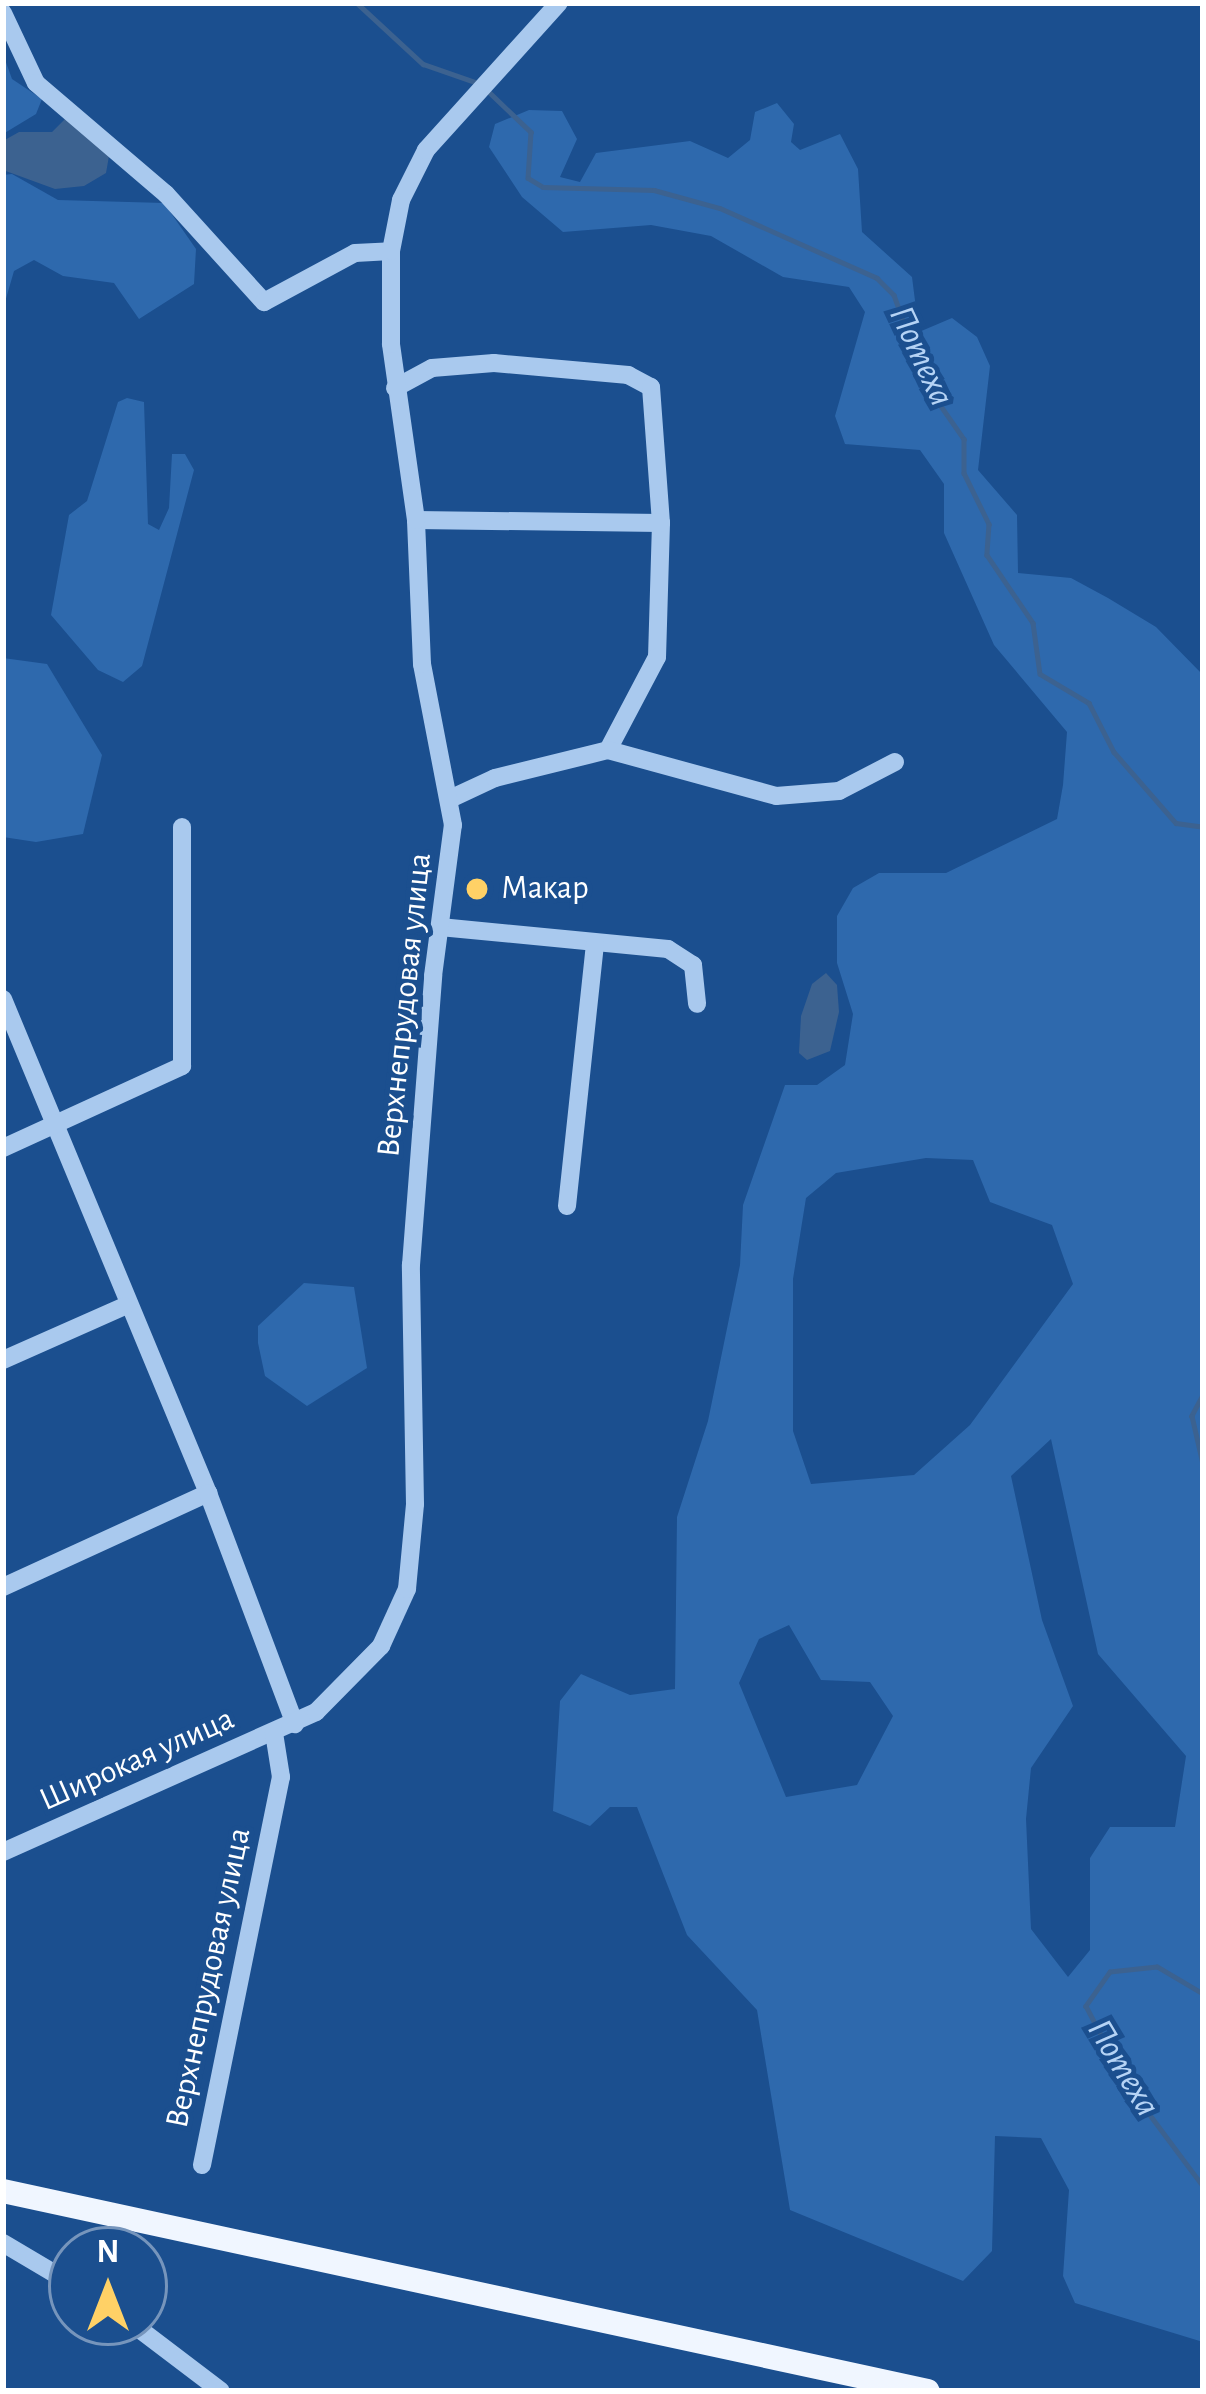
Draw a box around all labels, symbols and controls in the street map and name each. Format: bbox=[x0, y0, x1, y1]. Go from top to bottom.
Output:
water label: Потеха bbox=[879, 299, 963, 413]
street label: Верхнепрудовая улица bbox=[369, 851, 441, 1159]
place label: Макар bbox=[501, 869, 589, 909]
marker: Макар bbox=[464, 876, 490, 902]
street label: Широкая улица bbox=[34, 1699, 240, 1821]
street label: Верхнепрудовая улица bbox=[158, 1824, 260, 2132]
water label: Потеха bbox=[1077, 2012, 1169, 2124]
north arrow bbox=[48, 2226, 168, 2346]
text: N bbox=[97, 2236, 119, 2269]

